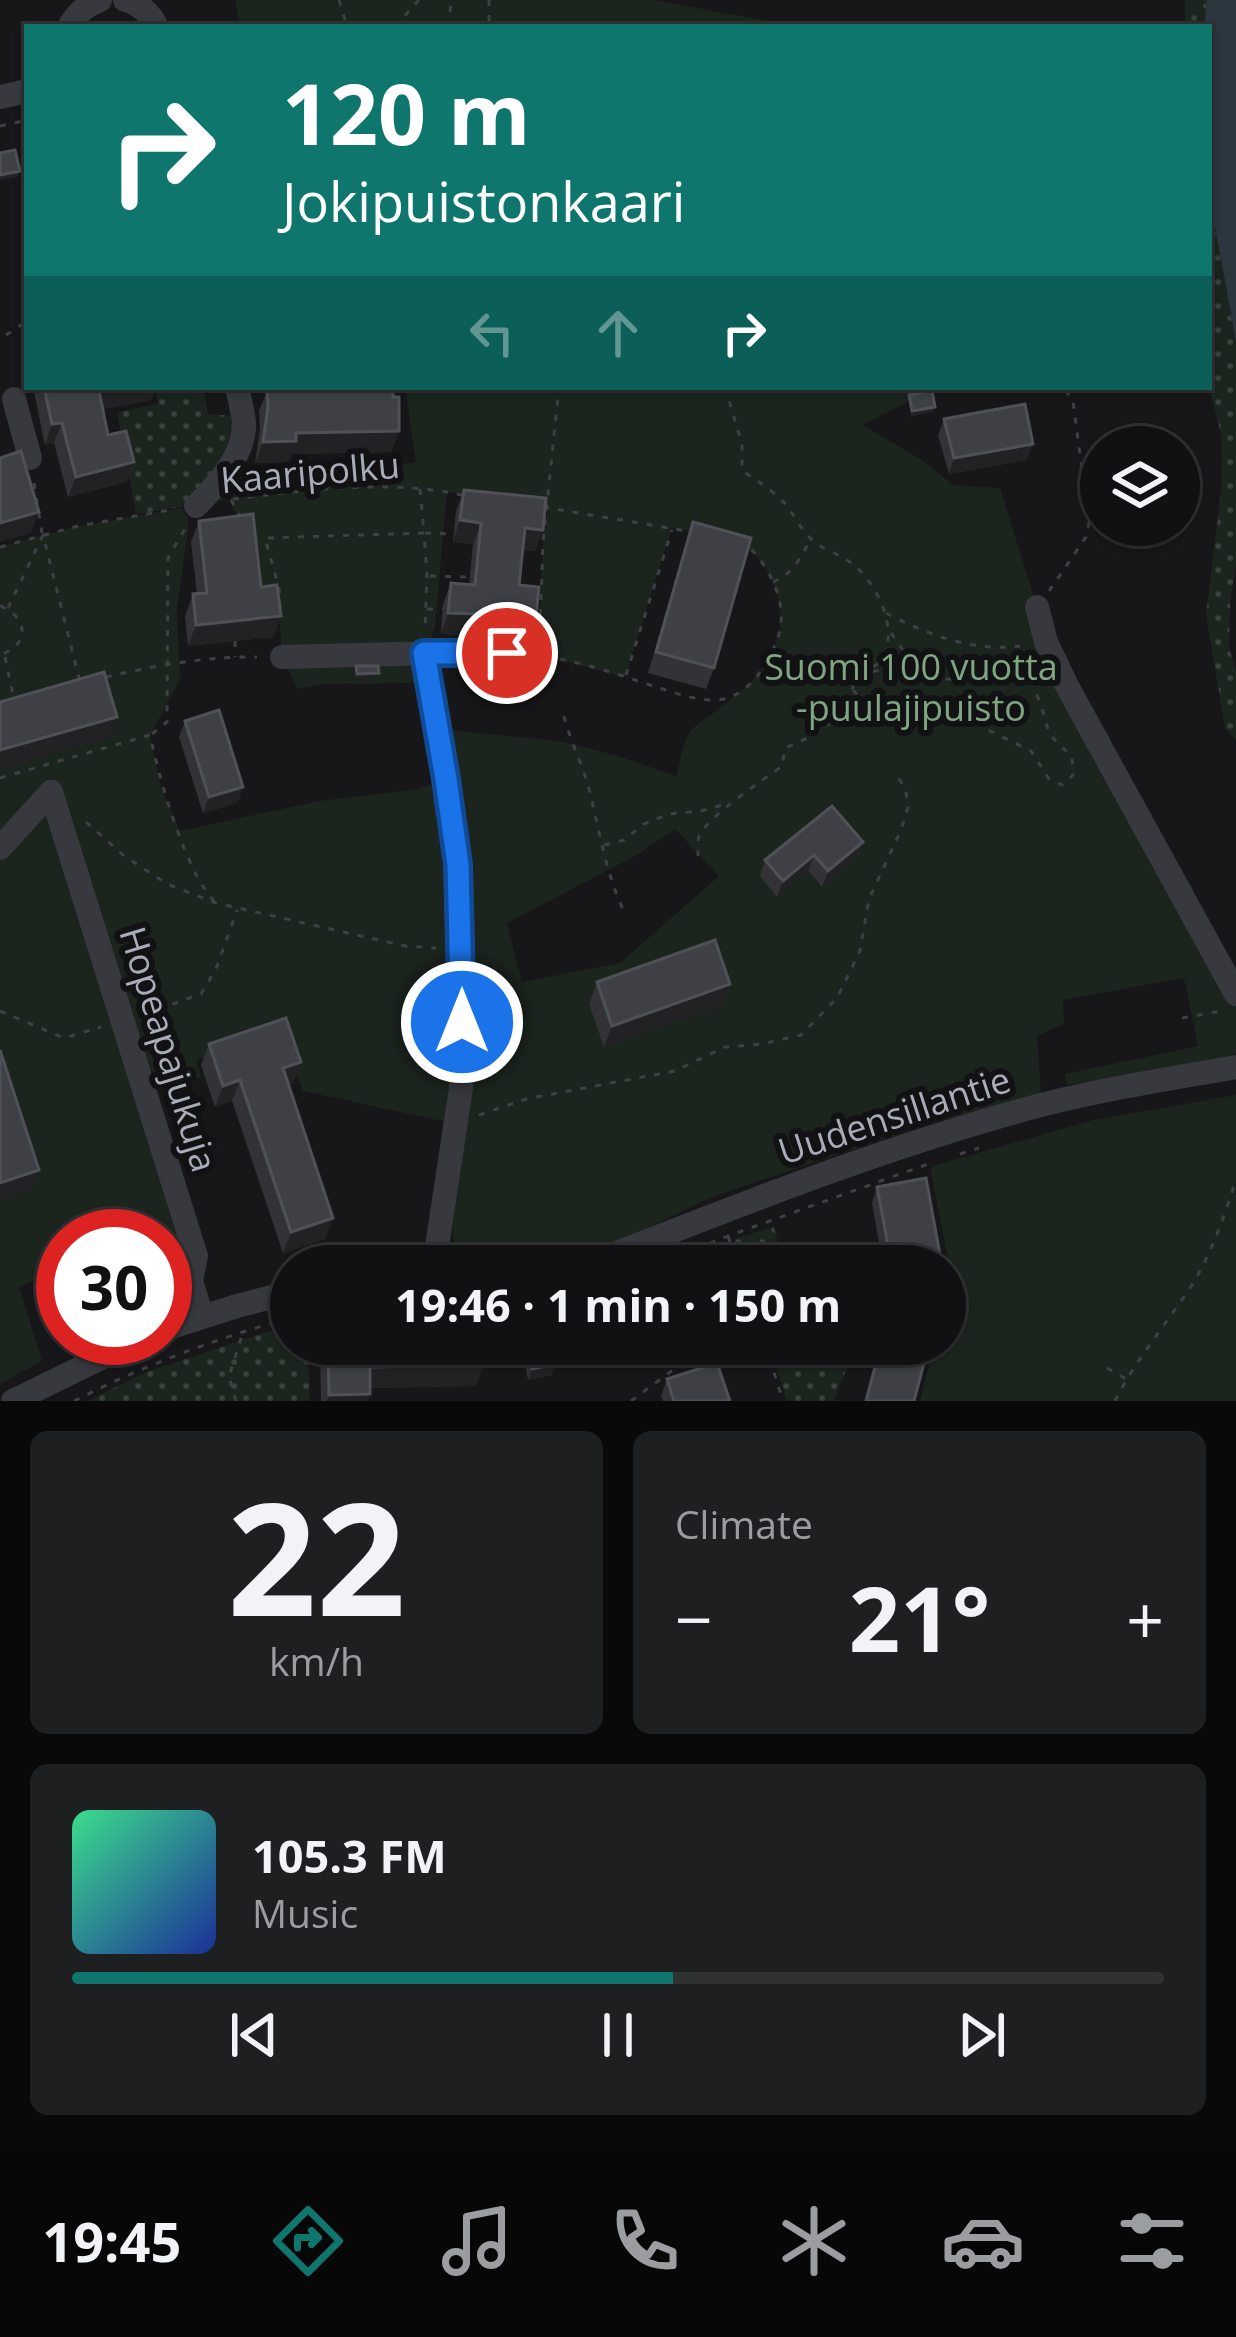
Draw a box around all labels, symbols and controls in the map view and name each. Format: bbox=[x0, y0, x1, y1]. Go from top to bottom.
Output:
text: 120 m bbox=[282, 55, 530, 170]
icon: right bbox=[84, 72, 240, 228]
text: Jokipuistonkaari bbox=[282, 164, 685, 238]
icon: left bbox=[459, 300, 525, 366]
icon: ahead bbox=[585, 300, 651, 366]
icon: right bbox=[711, 300, 777, 366]
map controls bbox=[1080, 426, 1200, 546]
button: layers bbox=[1080, 426, 1200, 546]
street label: Kaaripolku bbox=[218, 440, 402, 504]
pin bbox=[456, 602, 558, 704]
icon: arrive bbox=[474, 620, 540, 686]
park label: Suomi 100 vuotta -puulajipuisto bbox=[764, 642, 1058, 732]
street label: Hopeapajukuja bbox=[108, 921, 230, 1177]
position arrow bbox=[399, 959, 525, 1085]
street label: Uudensillantie bbox=[772, 1054, 1016, 1176]
speed limit sign: 30 bbox=[36, 1209, 192, 1365]
text: 19:46 · 1 min · 150 m bbox=[395, 1274, 841, 1335]
text: 22 bbox=[227, 1449, 406, 1662]
text: Climate bbox=[675, 1497, 813, 1550]
text: 21° bbox=[849, 1556, 990, 1678]
text: − bbox=[675, 1573, 713, 1663]
text: + bbox=[1126, 1573, 1164, 1663]
text: km/h bbox=[269, 1634, 364, 1687]
text: 105.3 FM bbox=[252, 1825, 447, 1886]
text: Music bbox=[252, 1886, 358, 1939]
icon: previous bbox=[221, 2002, 287, 2068]
icon: pause bbox=[585, 2002, 651, 2068]
icon: next bbox=[949, 2002, 1015, 2068]
icon: directions bbox=[266, 2199, 350, 2283]
icon: music bbox=[435, 2199, 519, 2283]
icon: phone bbox=[603, 2199, 687, 2283]
icon: climate bbox=[772, 2199, 856, 2283]
icon: car bbox=[941, 2199, 1025, 2283]
icon: filters bbox=[1110, 2199, 1194, 2283]
text: 19:45 bbox=[42, 2204, 181, 2278]

